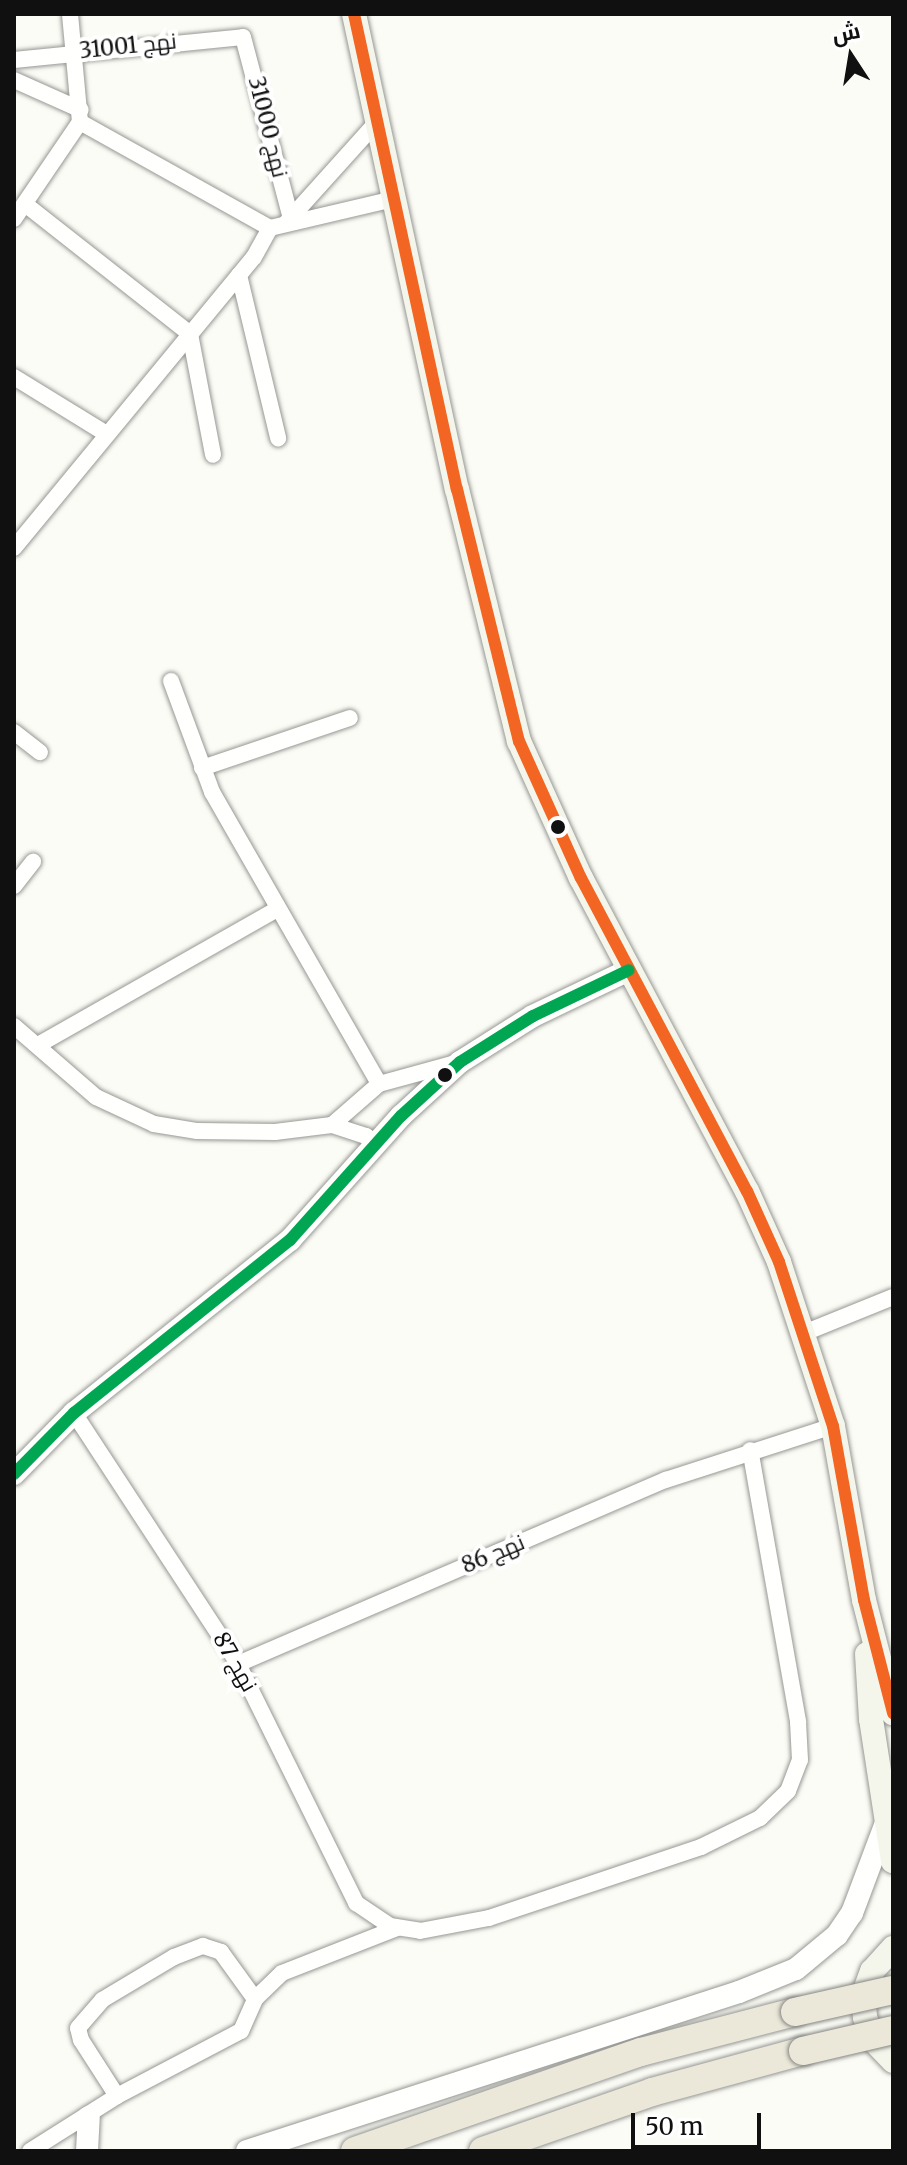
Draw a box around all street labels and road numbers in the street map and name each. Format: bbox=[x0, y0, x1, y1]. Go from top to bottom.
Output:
street label: نهج 31001 bbox=[78, 28, 178, 64]
street label: نهج 31000 bbox=[243, 74, 293, 180]
street label: نهج 86 bbox=[458, 1529, 528, 1579]
street label: نهج 87 bbox=[207, 1627, 263, 1697]

